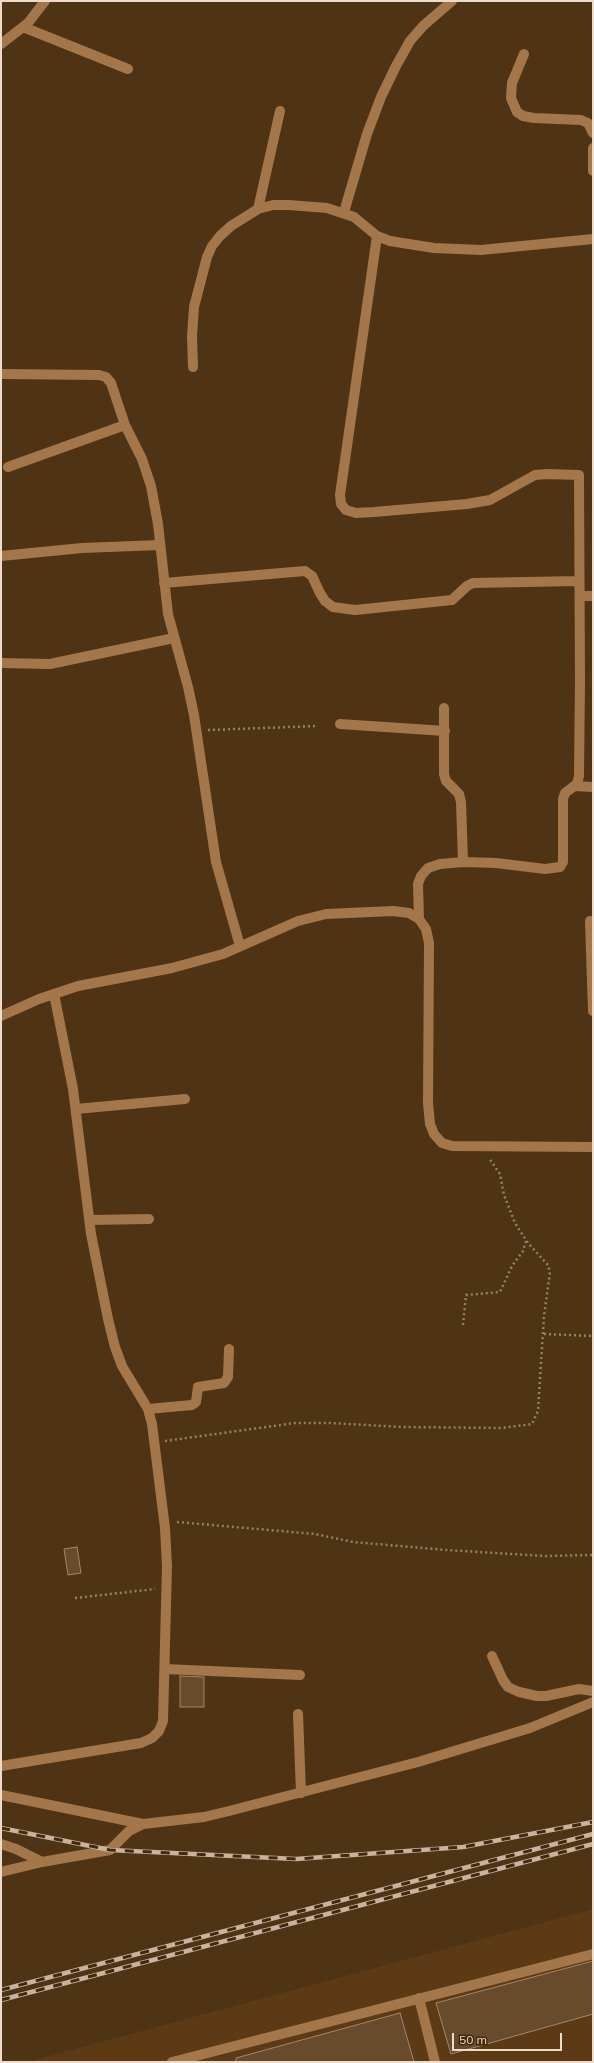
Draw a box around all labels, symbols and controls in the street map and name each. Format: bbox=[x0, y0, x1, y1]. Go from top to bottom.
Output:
scale bar bbox=[454, 2025, 564, 2051]
text: 50 m bbox=[459, 2032, 487, 2047]

